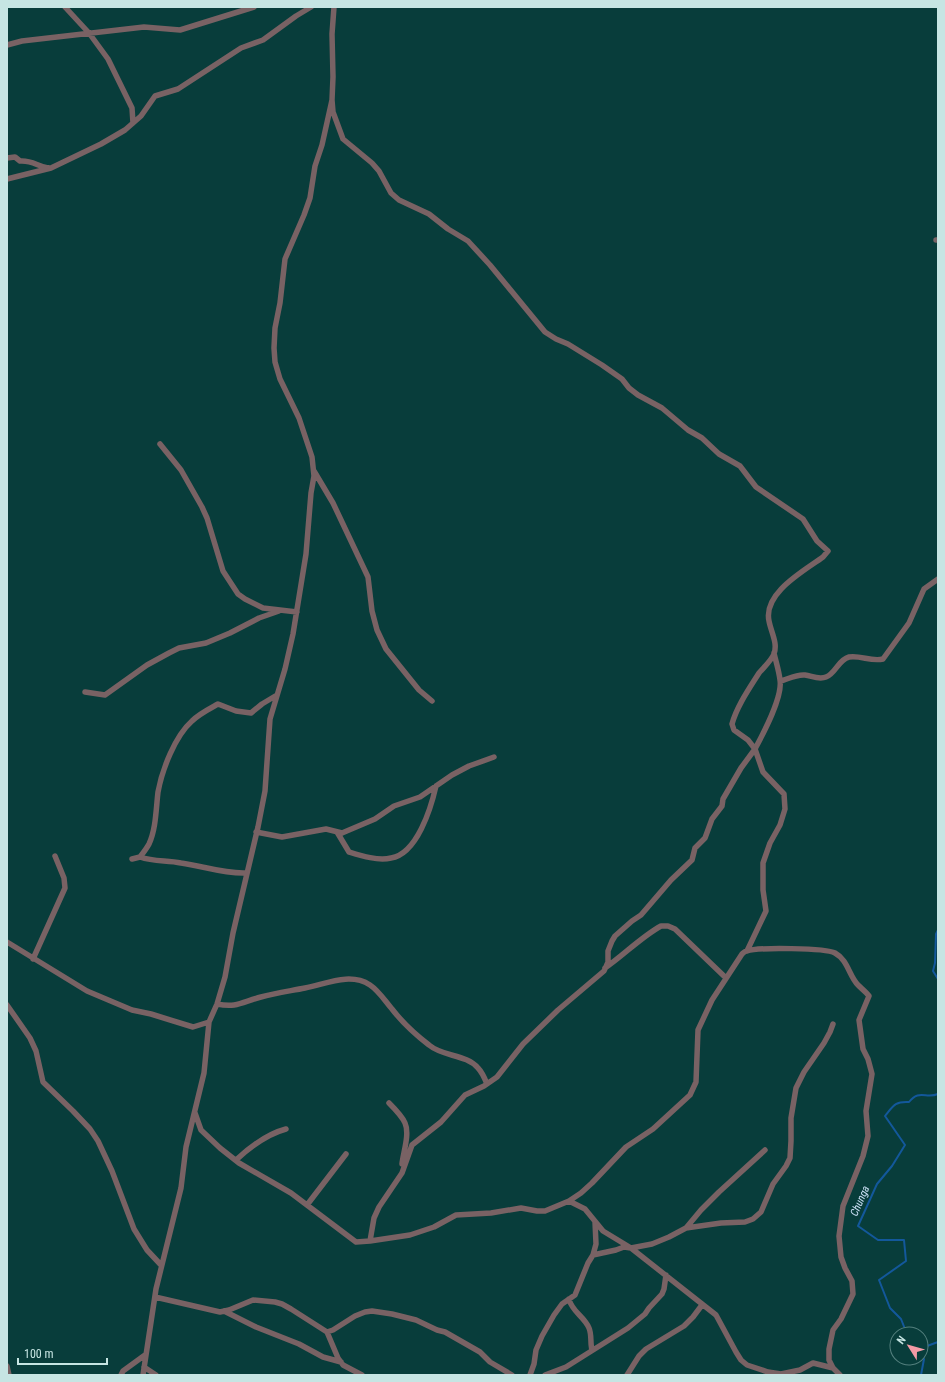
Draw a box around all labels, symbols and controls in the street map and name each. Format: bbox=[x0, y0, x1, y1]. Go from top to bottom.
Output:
water label: Chunga bbox=[848, 1184, 872, 1218]
north arrow bbox=[889, 1326, 929, 1366]
text: N bbox=[894, 1333, 909, 1347]
scale bar bbox=[18, 1340, 107, 1366]
text: 100 m bbox=[24, 1347, 54, 1361]

